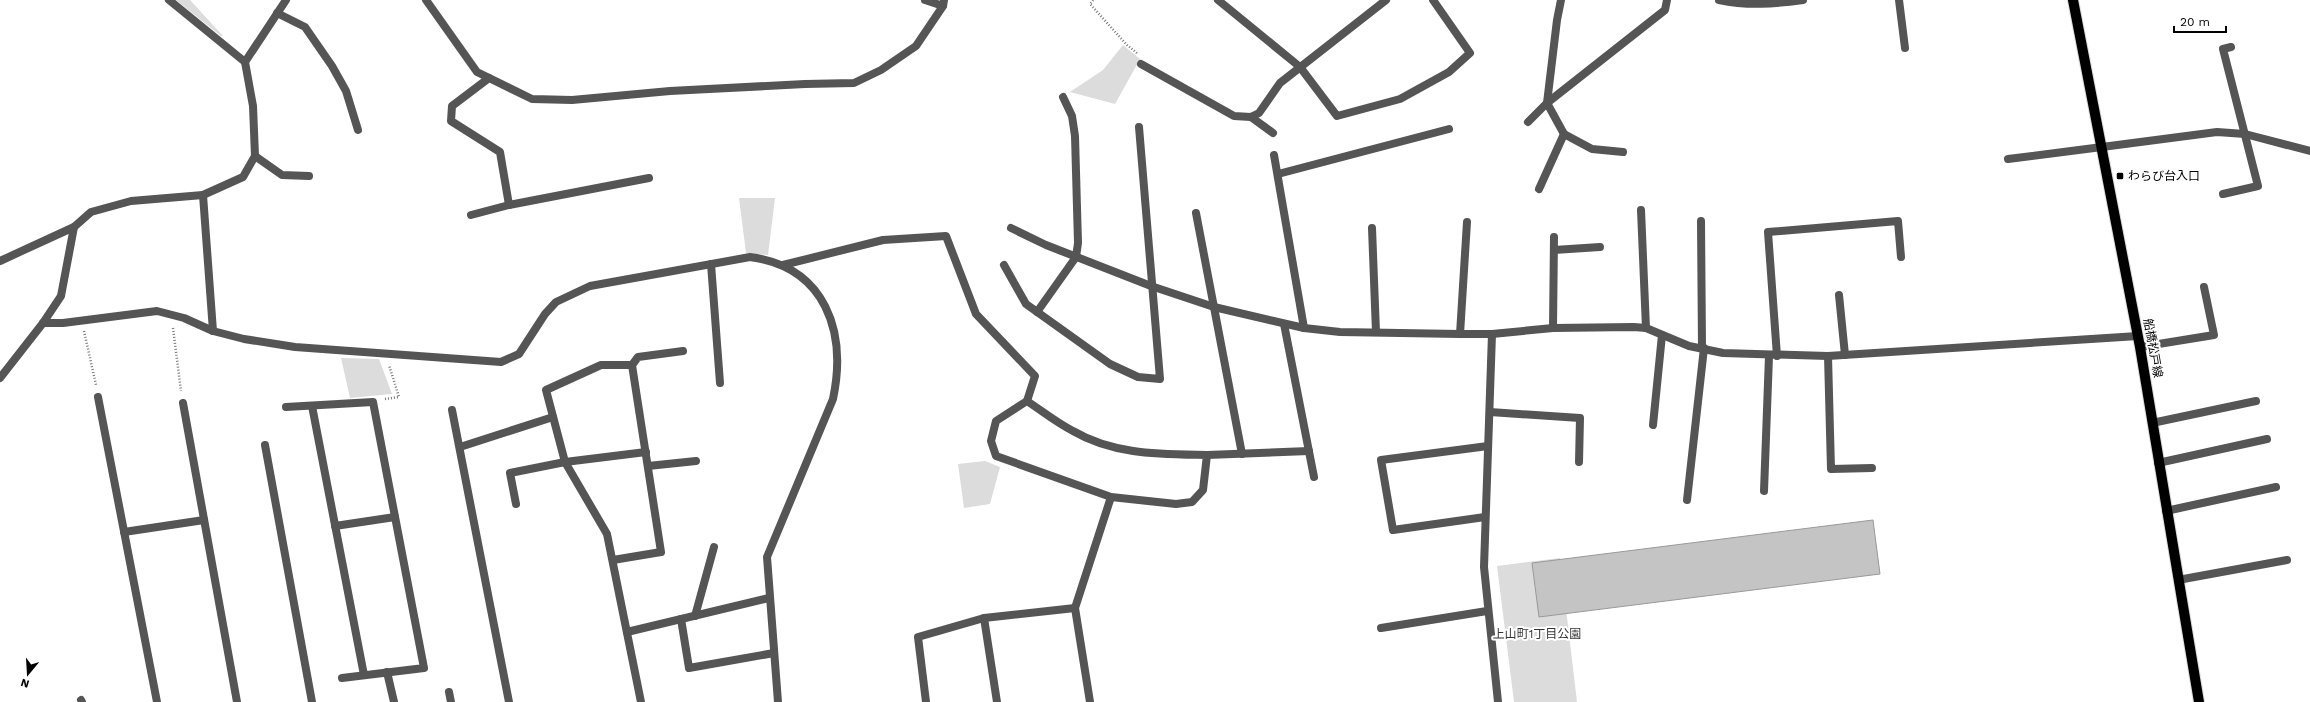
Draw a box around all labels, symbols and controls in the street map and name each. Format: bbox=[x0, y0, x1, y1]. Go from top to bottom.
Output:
scale bar bbox=[2174, 8, 2226, 34]
text: 20 m bbox=[2180, 15, 2210, 29]
place label: わらび台入口 bbox=[2128, 169, 2200, 183]
marker: わらび台入口 bbox=[2115, 171, 2125, 181]
street label: 船橋松戸線 bbox=[2141, 317, 2165, 379]
park label: 上山町1丁目公園 bbox=[1493, 627, 1581, 641]
north arrow bbox=[8, 654, 48, 694]
text: N bbox=[19, 676, 31, 690]

